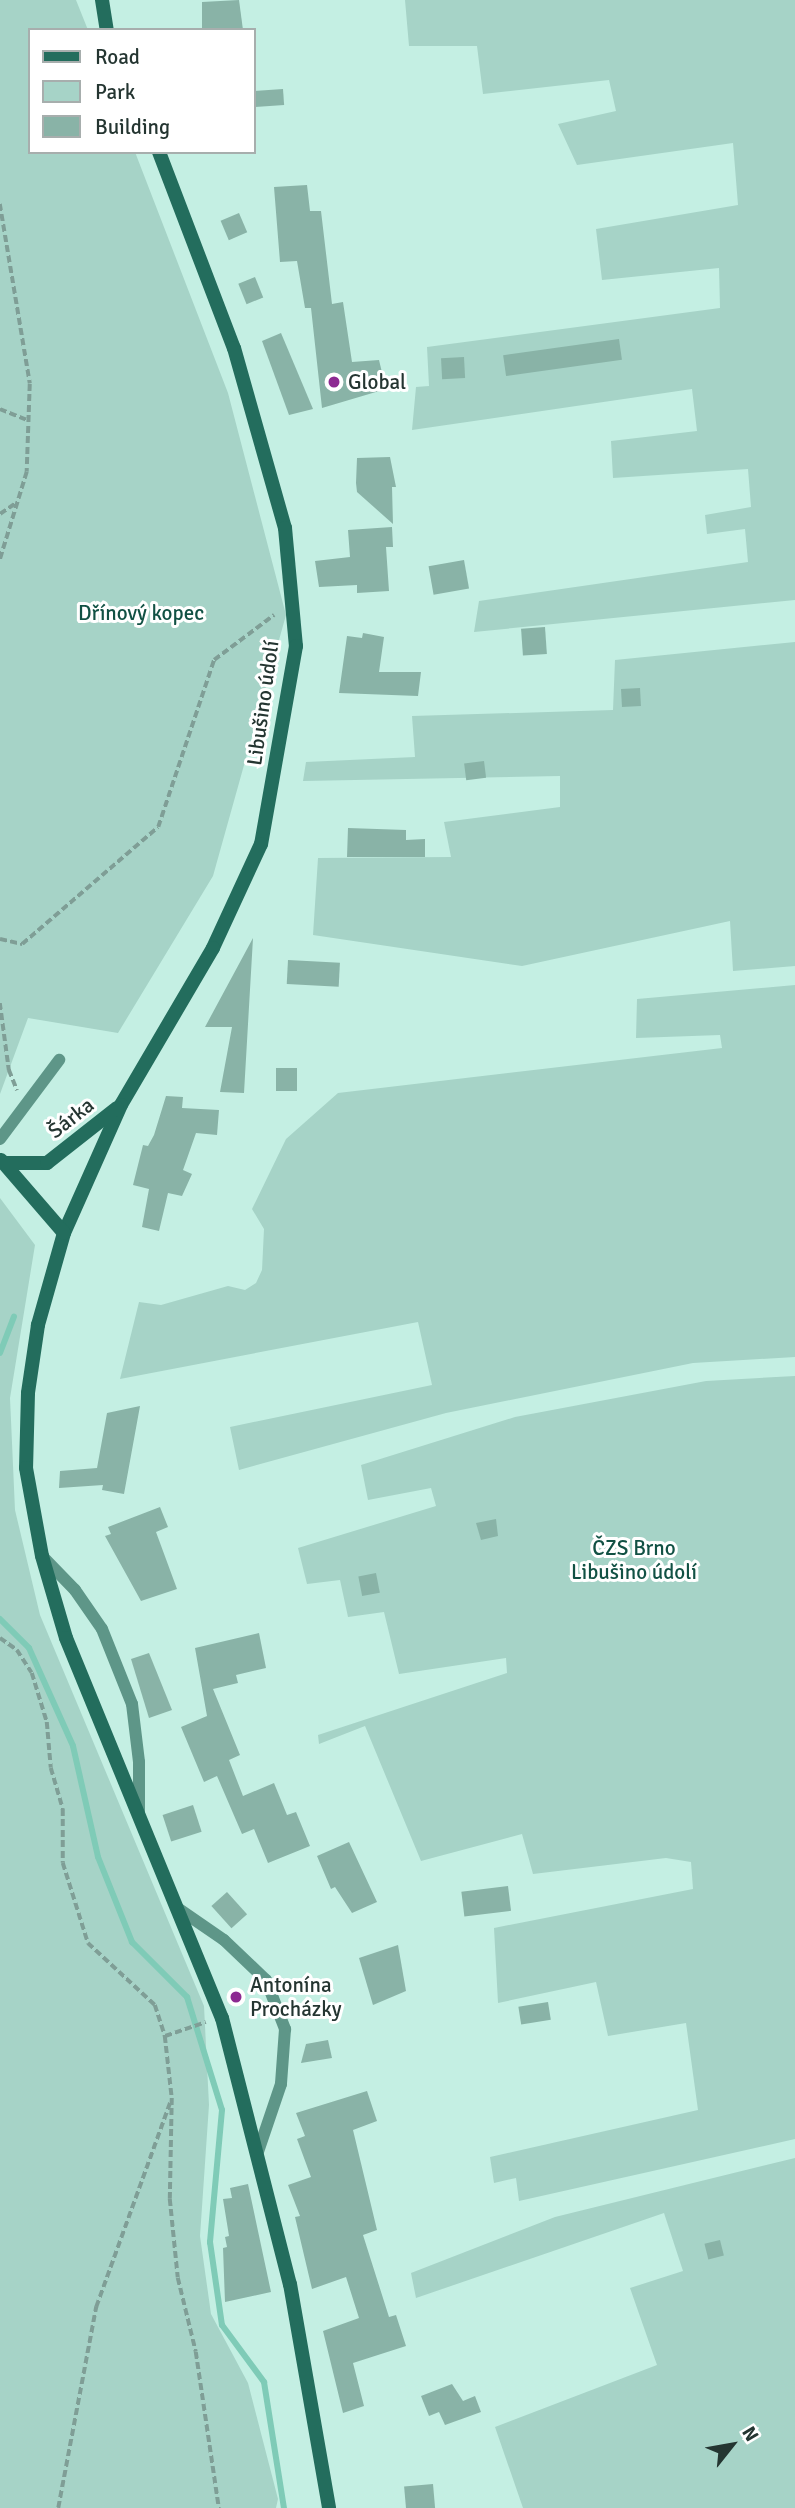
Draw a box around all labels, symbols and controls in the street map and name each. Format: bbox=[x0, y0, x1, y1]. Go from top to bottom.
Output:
legend bbox=[28, 28, 256, 154]
text: Road bbox=[95, 44, 140, 70]
text: Park bbox=[95, 79, 135, 105]
text: Building bbox=[95, 114, 170, 140]
place label: Global bbox=[348, 369, 406, 395]
marker: Global bbox=[326, 374, 342, 390]
park label: Dřínový kopec bbox=[78, 600, 204, 626]
street label: Libušino údolí bbox=[242, 639, 284, 767]
street label: Šárka bbox=[43, 1092, 99, 1144]
park label: ČZS Brno Libušino údolí bbox=[571, 1535, 697, 1585]
place label: Antonína Procházky bbox=[250, 1972, 342, 2022]
marker: Antonína Procházky bbox=[228, 1989, 244, 2005]
north arrow bbox=[697, 2410, 767, 2480]
text: N bbox=[736, 2422, 764, 2446]

